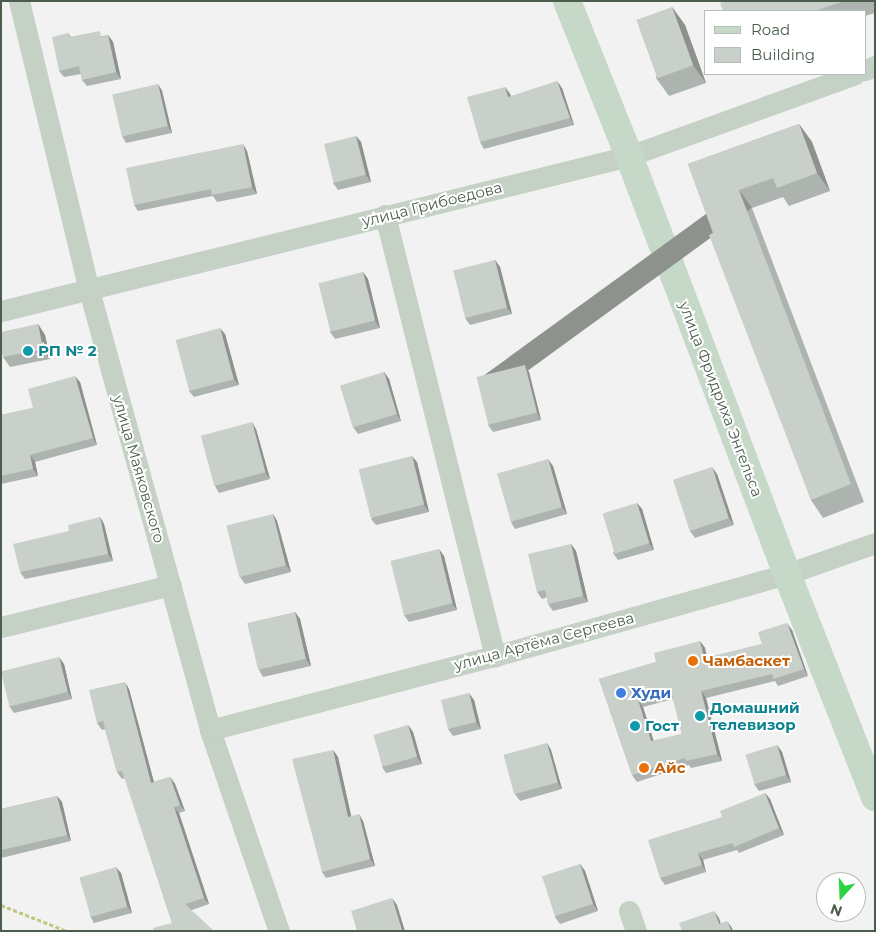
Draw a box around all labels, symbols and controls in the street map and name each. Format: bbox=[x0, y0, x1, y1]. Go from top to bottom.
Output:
legend bbox=[704, 10, 866, 75]
text: Road bbox=[751, 20, 790, 39]
text: Building bbox=[751, 45, 815, 64]
street label: улица Грибоедова bbox=[360, 178, 504, 230]
street label: улица Фридриха Энгельса bbox=[675, 299, 767, 499]
place label: РП № 2 bbox=[38, 342, 96, 360]
marker: РП № 2 bbox=[22, 345, 34, 357]
street label: улица Маяковского bbox=[109, 393, 169, 545]
street label: улица Артёма Сергеева bbox=[452, 608, 636, 674]
place label: Чамбаскет bbox=[703, 652, 790, 670]
marker: Чамбаскет bbox=[687, 655, 699, 667]
place label: Худи bbox=[631, 684, 671, 702]
marker: Худи bbox=[615, 687, 627, 699]
place label: Домашний телевизор bbox=[710, 698, 800, 733]
marker: Домашний телевизор bbox=[694, 710, 706, 722]
place label: Гост bbox=[645, 717, 679, 735]
marker: Гост bbox=[629, 720, 641, 732]
place label: Айс bbox=[654, 759, 686, 777]
marker: Айс bbox=[638, 762, 650, 774]
north arrow bbox=[816, 872, 866, 922]
text: N bbox=[828, 900, 845, 921]

